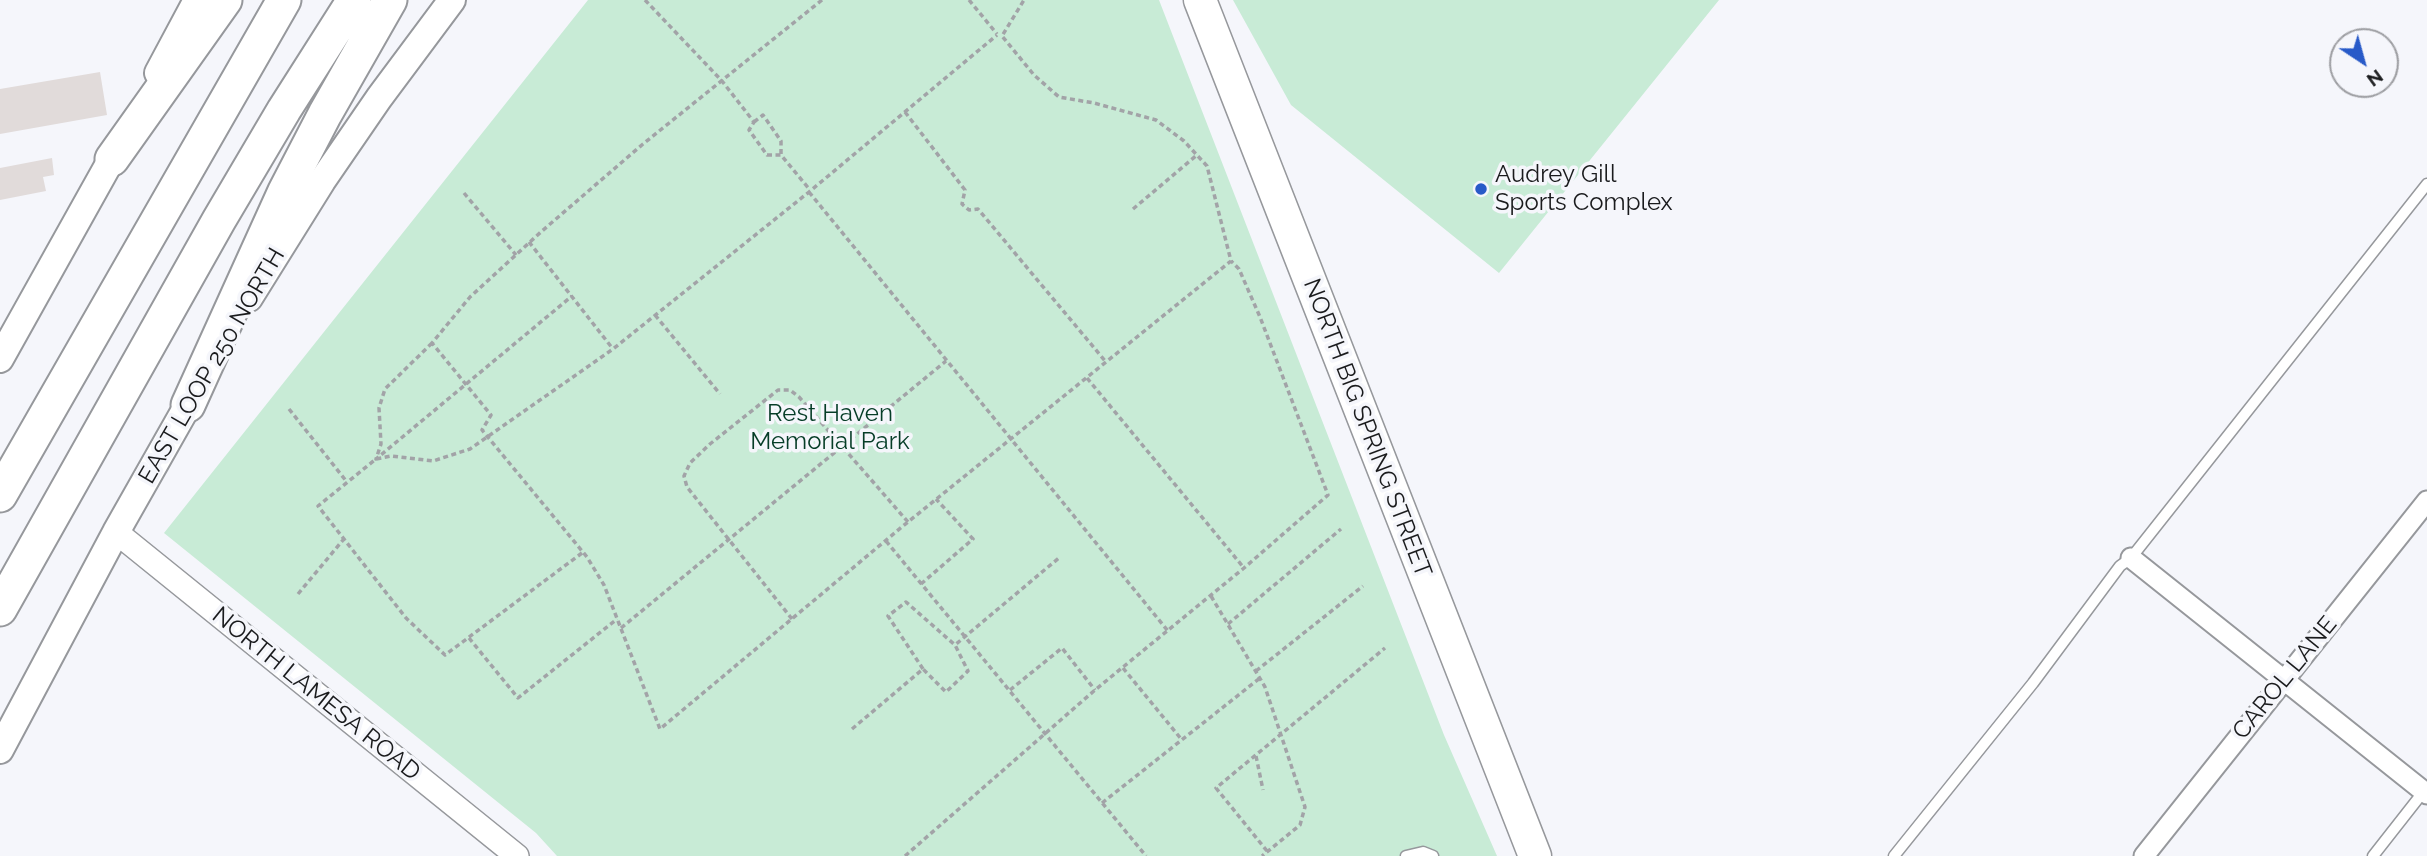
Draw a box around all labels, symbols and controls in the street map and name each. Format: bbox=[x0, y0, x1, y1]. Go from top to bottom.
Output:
north arrow bbox=[2329, 28, 2399, 98]
text: N bbox=[2363, 65, 2387, 92]
place label: Audrey Gill Sports Complex bbox=[1495, 161, 1673, 217]
marker: Audrey Gill Sports Complex bbox=[1473, 181, 1489, 197]
street label: EAST LOOP 250 NORTH bbox=[133, 243, 291, 489]
street label: NORTH BIG SPRING STREET bbox=[1297, 275, 1437, 581]
park label: Rest Haven Memorial Park bbox=[750, 400, 910, 456]
street label: NORTH LAMESA ROAD bbox=[206, 601, 426, 787]
street label: CAROL LANE bbox=[2227, 611, 2343, 745]

